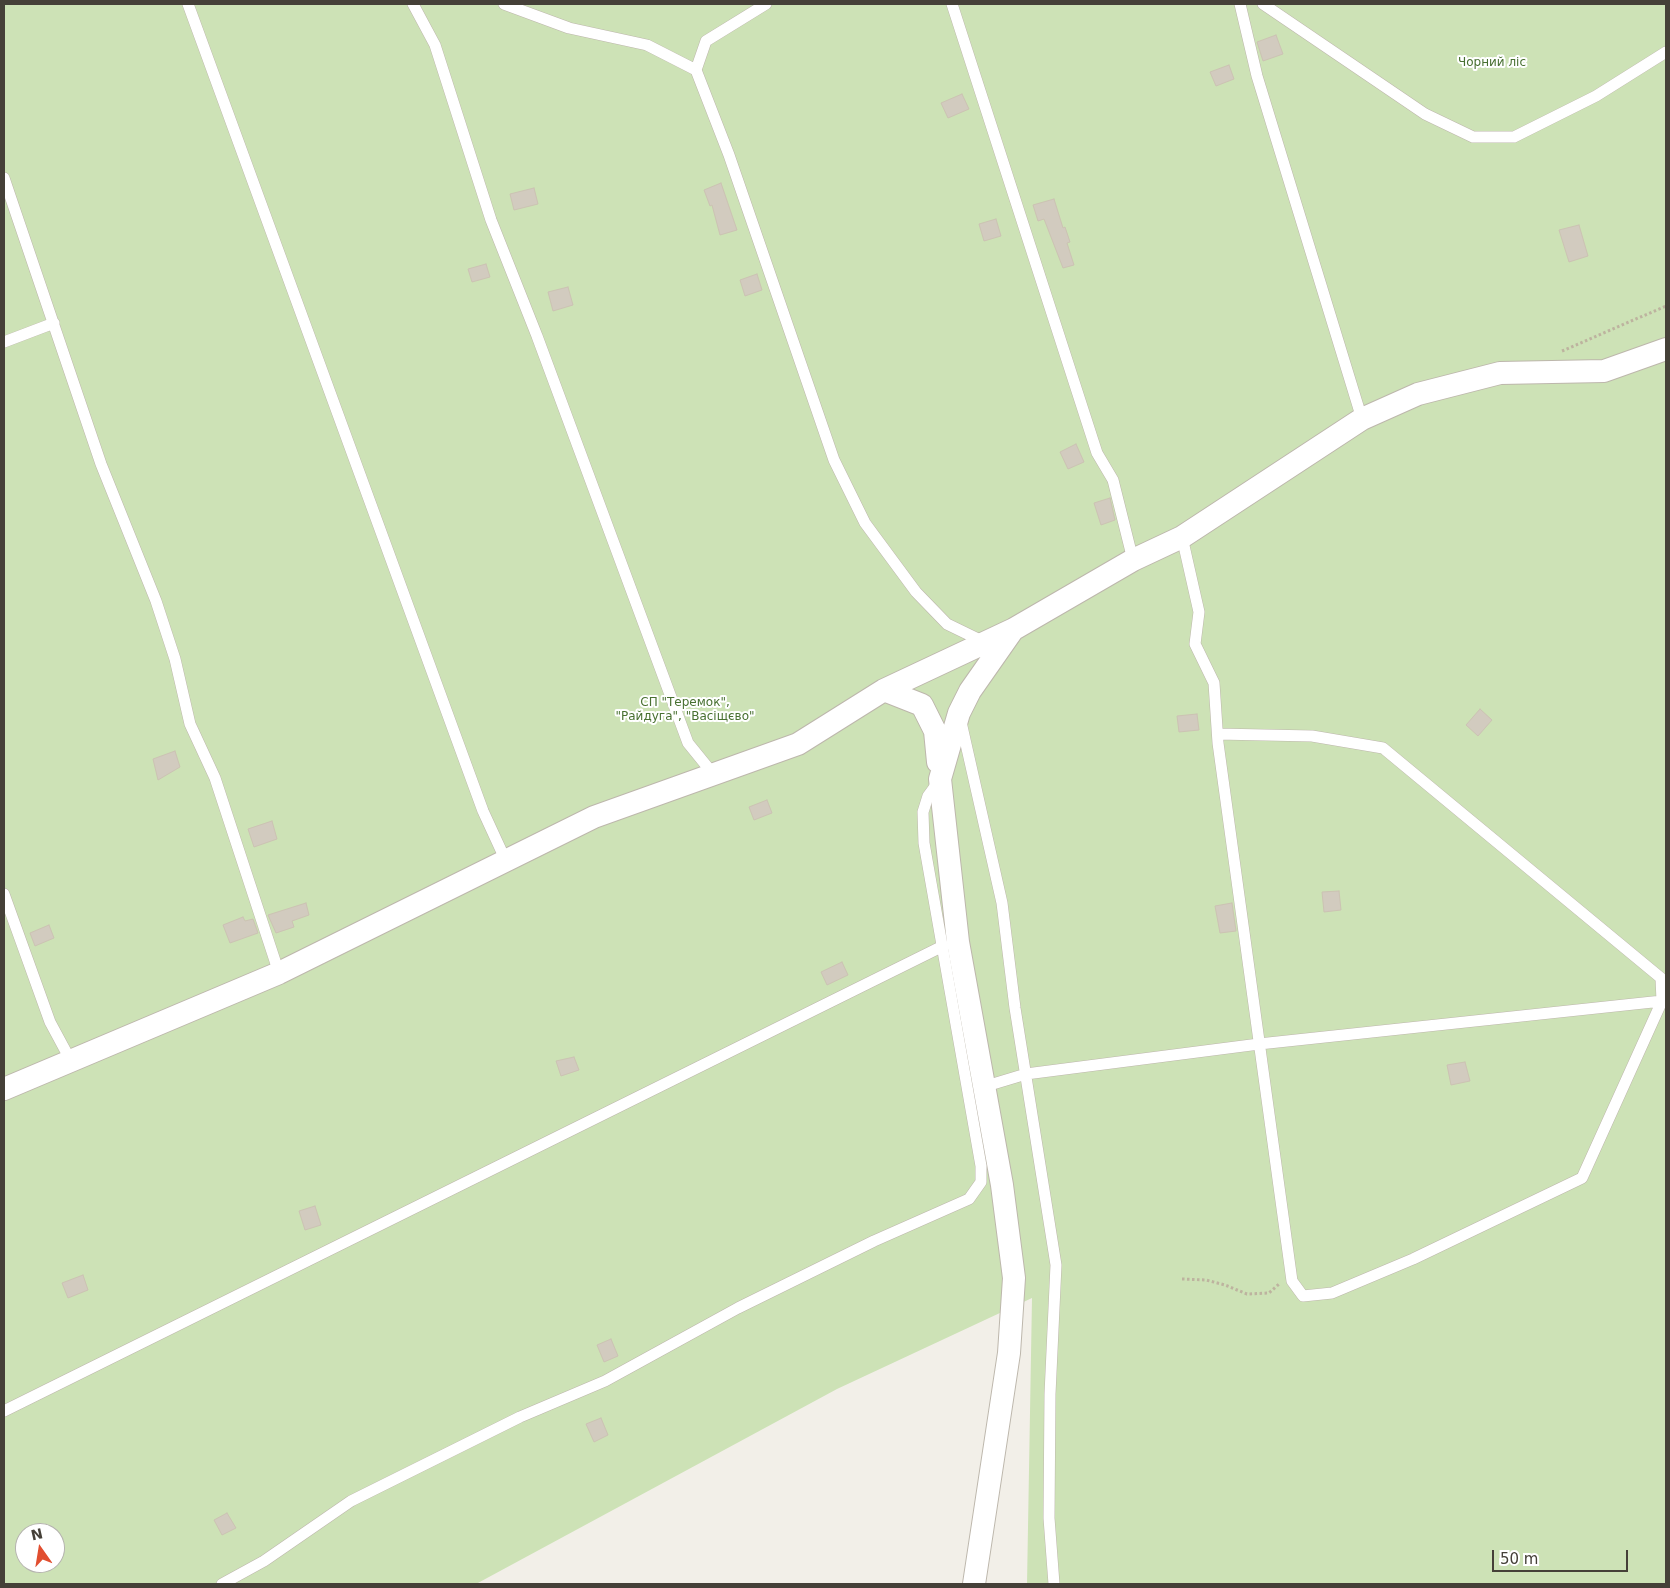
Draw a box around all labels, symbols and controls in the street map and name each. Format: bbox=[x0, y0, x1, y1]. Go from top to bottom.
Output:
park label: Чорний ліс bbox=[1458, 56, 1526, 70]
park label: СП "Теремок", "Райдуга", "Васіщєво" bbox=[616, 696, 754, 724]
north arrow bbox=[15, 1523, 65, 1573]
text: N bbox=[29, 1525, 44, 1543]
scale bar bbox=[1495, 1540, 1631, 1572]
text: 50 m bbox=[1500, 1550, 1538, 1568]

